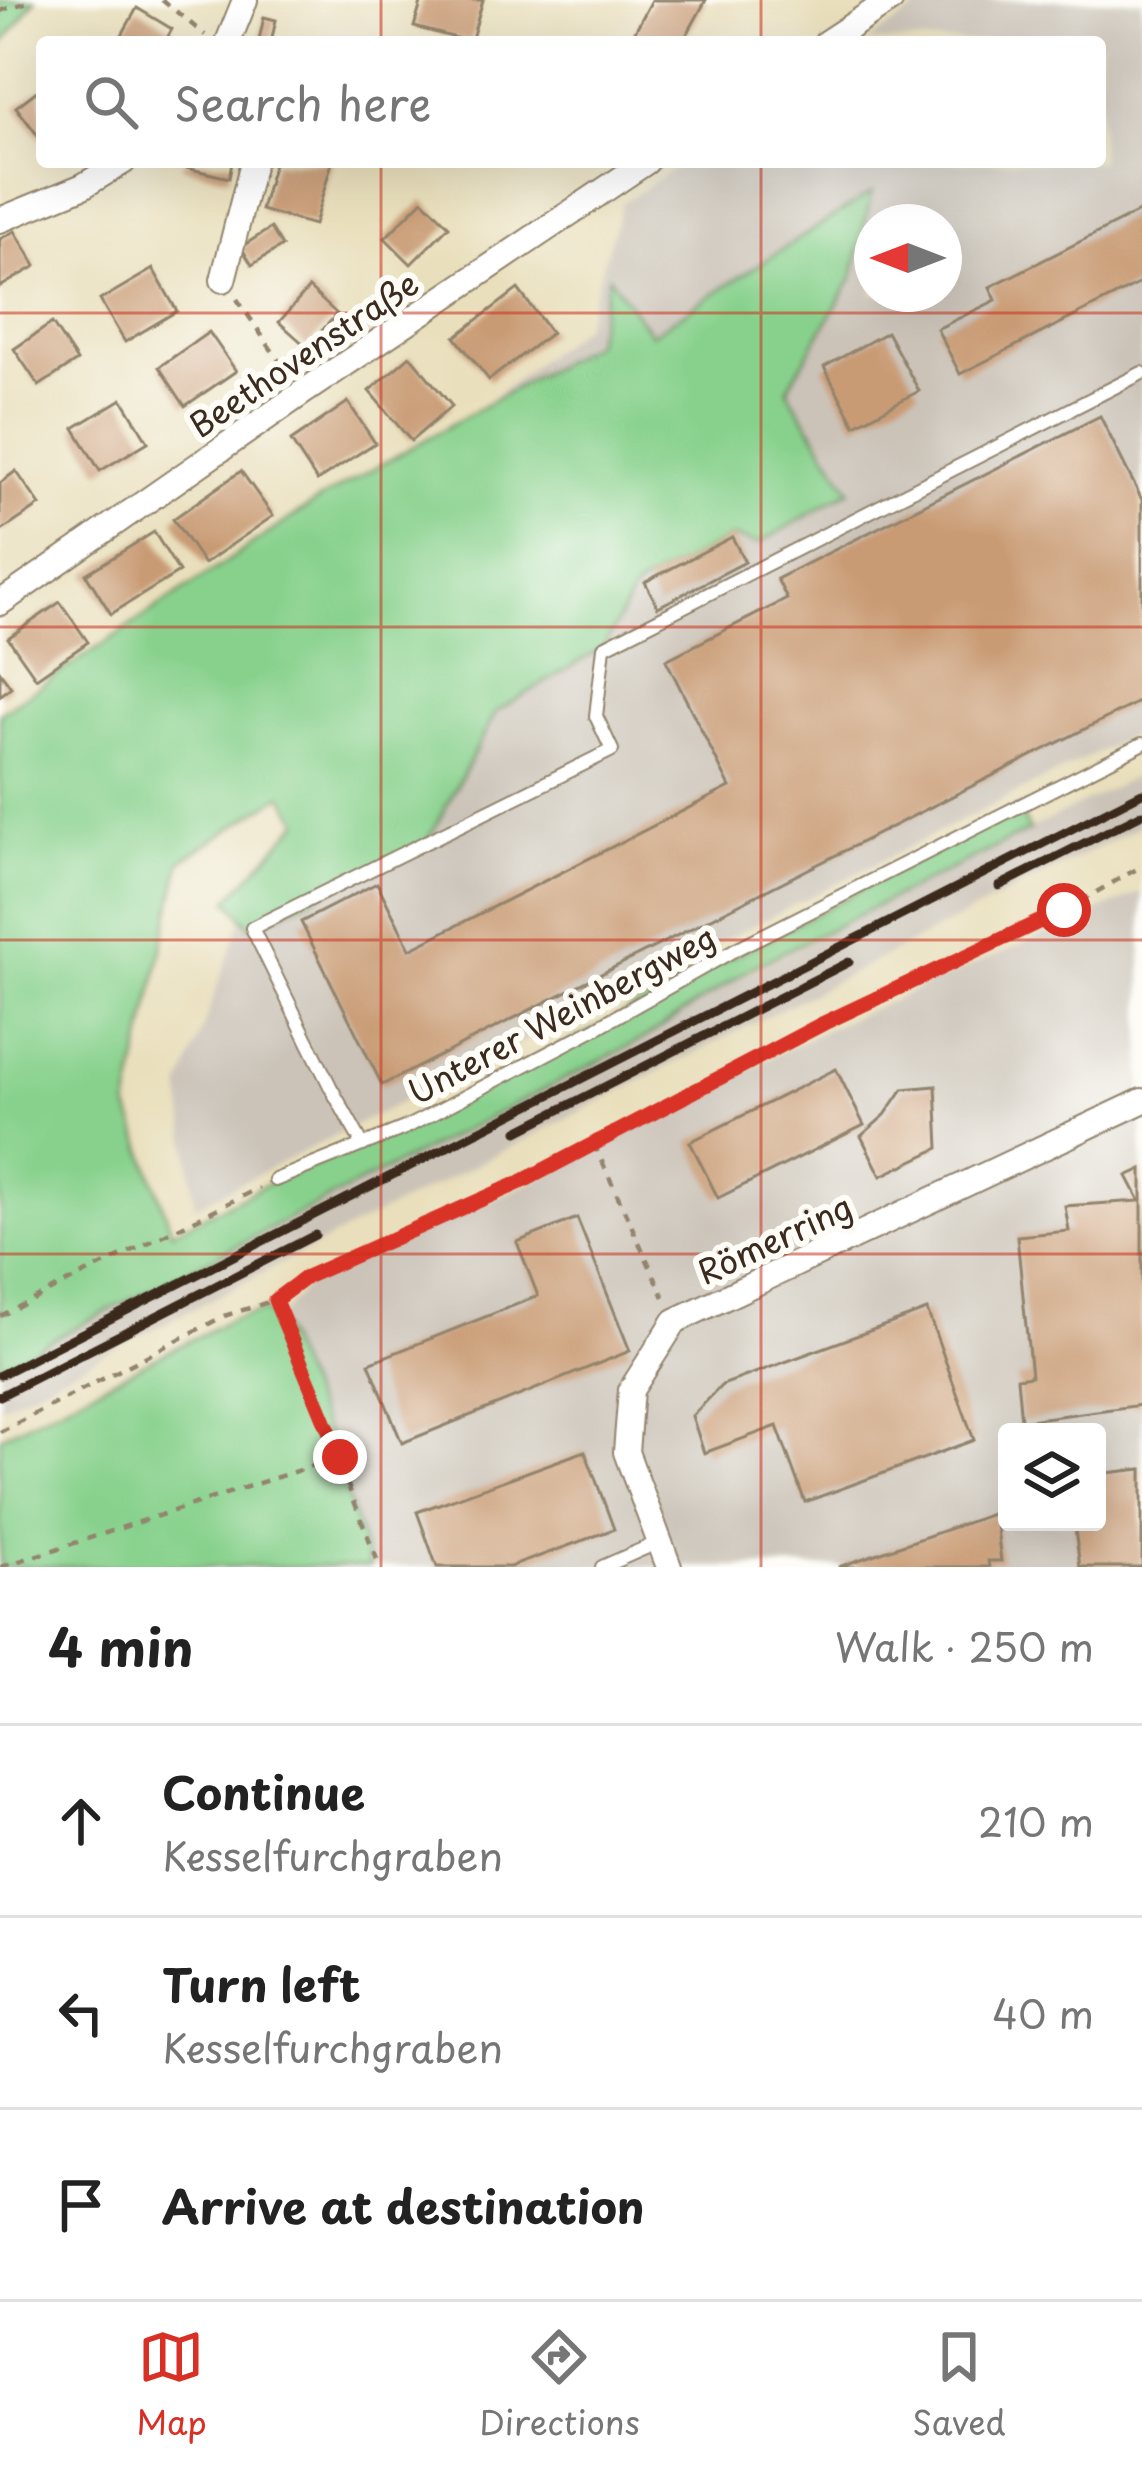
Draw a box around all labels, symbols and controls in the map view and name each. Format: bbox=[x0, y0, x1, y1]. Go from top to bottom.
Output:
search box bbox=[36, 36, 1106, 168]
text: Search here bbox=[174, 68, 431, 136]
icon: search bbox=[78, 69, 144, 135]
north arrow bbox=[854, 204, 962, 312]
street label: Beethovenstraße bbox=[178, 258, 428, 448]
route start bbox=[1037, 883, 1091, 937]
street label: Unterer Weinbergweg bbox=[398, 911, 724, 1115]
street label: Römerring bbox=[688, 1180, 860, 1296]
map controls bbox=[998, 1423, 1106, 1531]
button: layers bbox=[998, 1423, 1106, 1531]
route end bbox=[313, 1430, 367, 1484]
text: 4 min bbox=[48, 1607, 193, 1684]
text: Walk · 250 m bbox=[835, 1616, 1094, 1675]
text: Continue bbox=[162, 1757, 365, 1825]
icon: ahead bbox=[48, 1788, 114, 1854]
text: 210 m bbox=[978, 1791, 1094, 1850]
text: Kesselfurchgraben bbox=[162, 1825, 503, 1884]
text: Turn left bbox=[162, 1949, 361, 2017]
icon: left bbox=[48, 1980, 114, 2046]
text: 40 m bbox=[992, 1983, 1094, 2042]
text: Kesselfurchgraben bbox=[162, 2017, 503, 2076]
text: Arrive at destination bbox=[162, 2171, 645, 2239]
icon: arrive bbox=[48, 2172, 114, 2238]
tab: Map bbox=[136, 2324, 207, 2446]
tab: Directions bbox=[479, 2324, 640, 2446]
tab: Saved bbox=[912, 2324, 1006, 2446]

